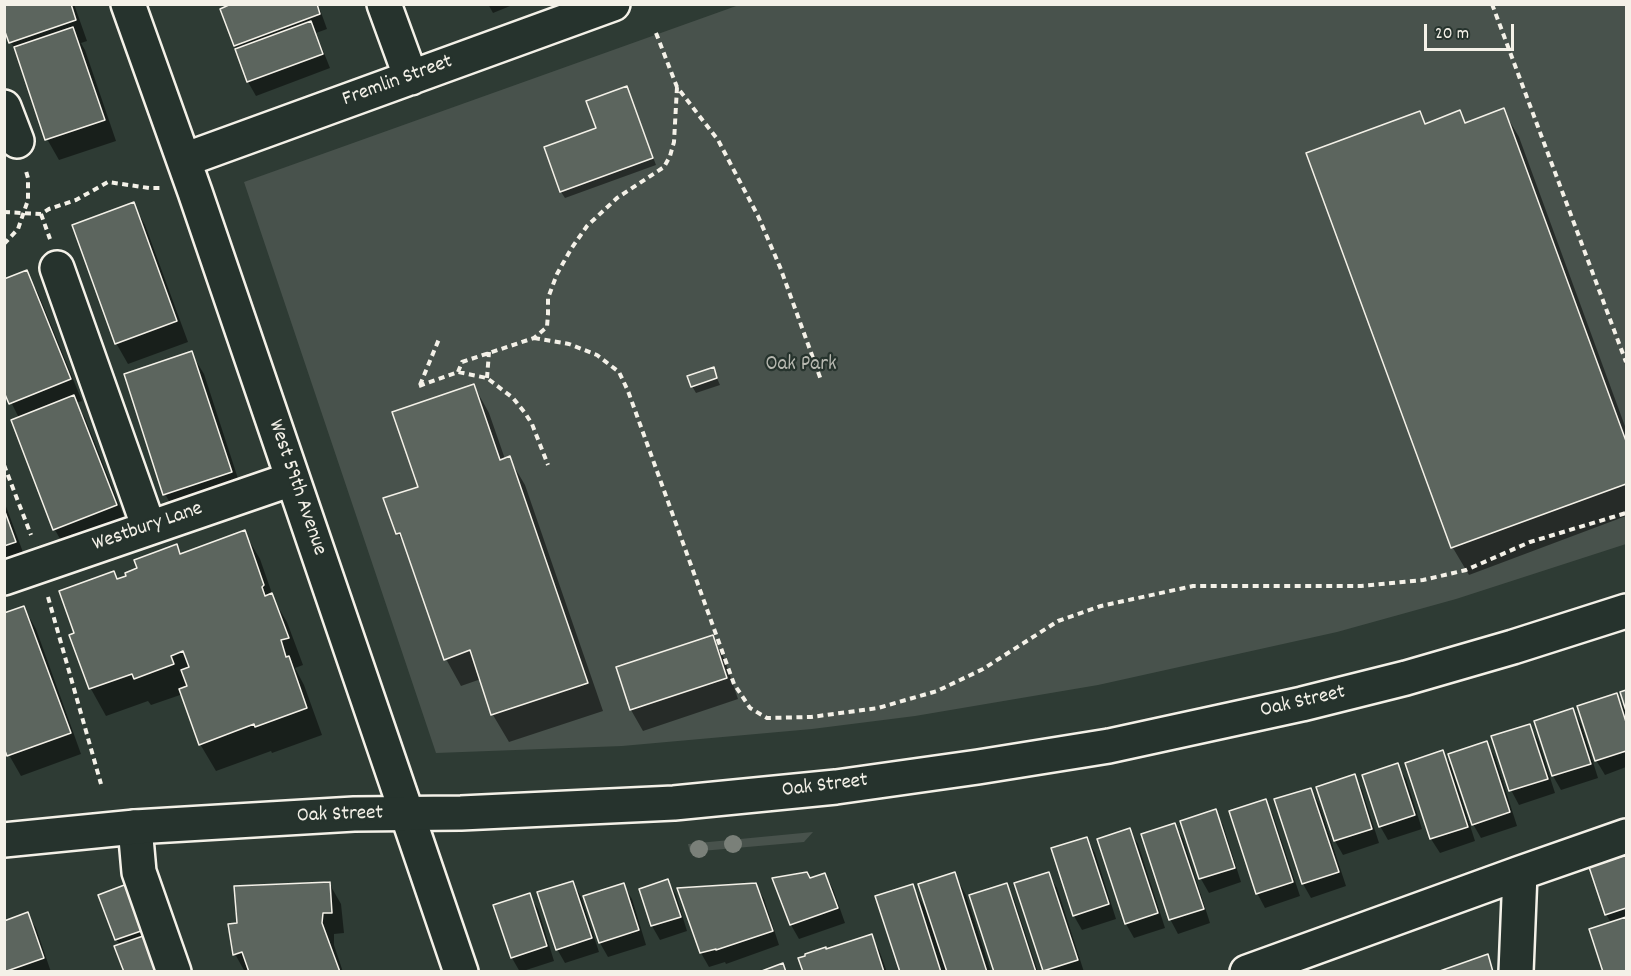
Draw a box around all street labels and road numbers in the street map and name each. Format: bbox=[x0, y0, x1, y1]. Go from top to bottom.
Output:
street label: Fremlin Street bbox=[340, 50, 456, 114]
street label: West 59th Avenue bbox=[261, 417, 331, 559]
street label: Westbury Lane bbox=[90, 497, 206, 559]
street label: Oak Street bbox=[1258, 681, 1348, 725]
street label: Oak Street bbox=[781, 769, 869, 805]
street label: Oak Street bbox=[296, 802, 384, 830]

